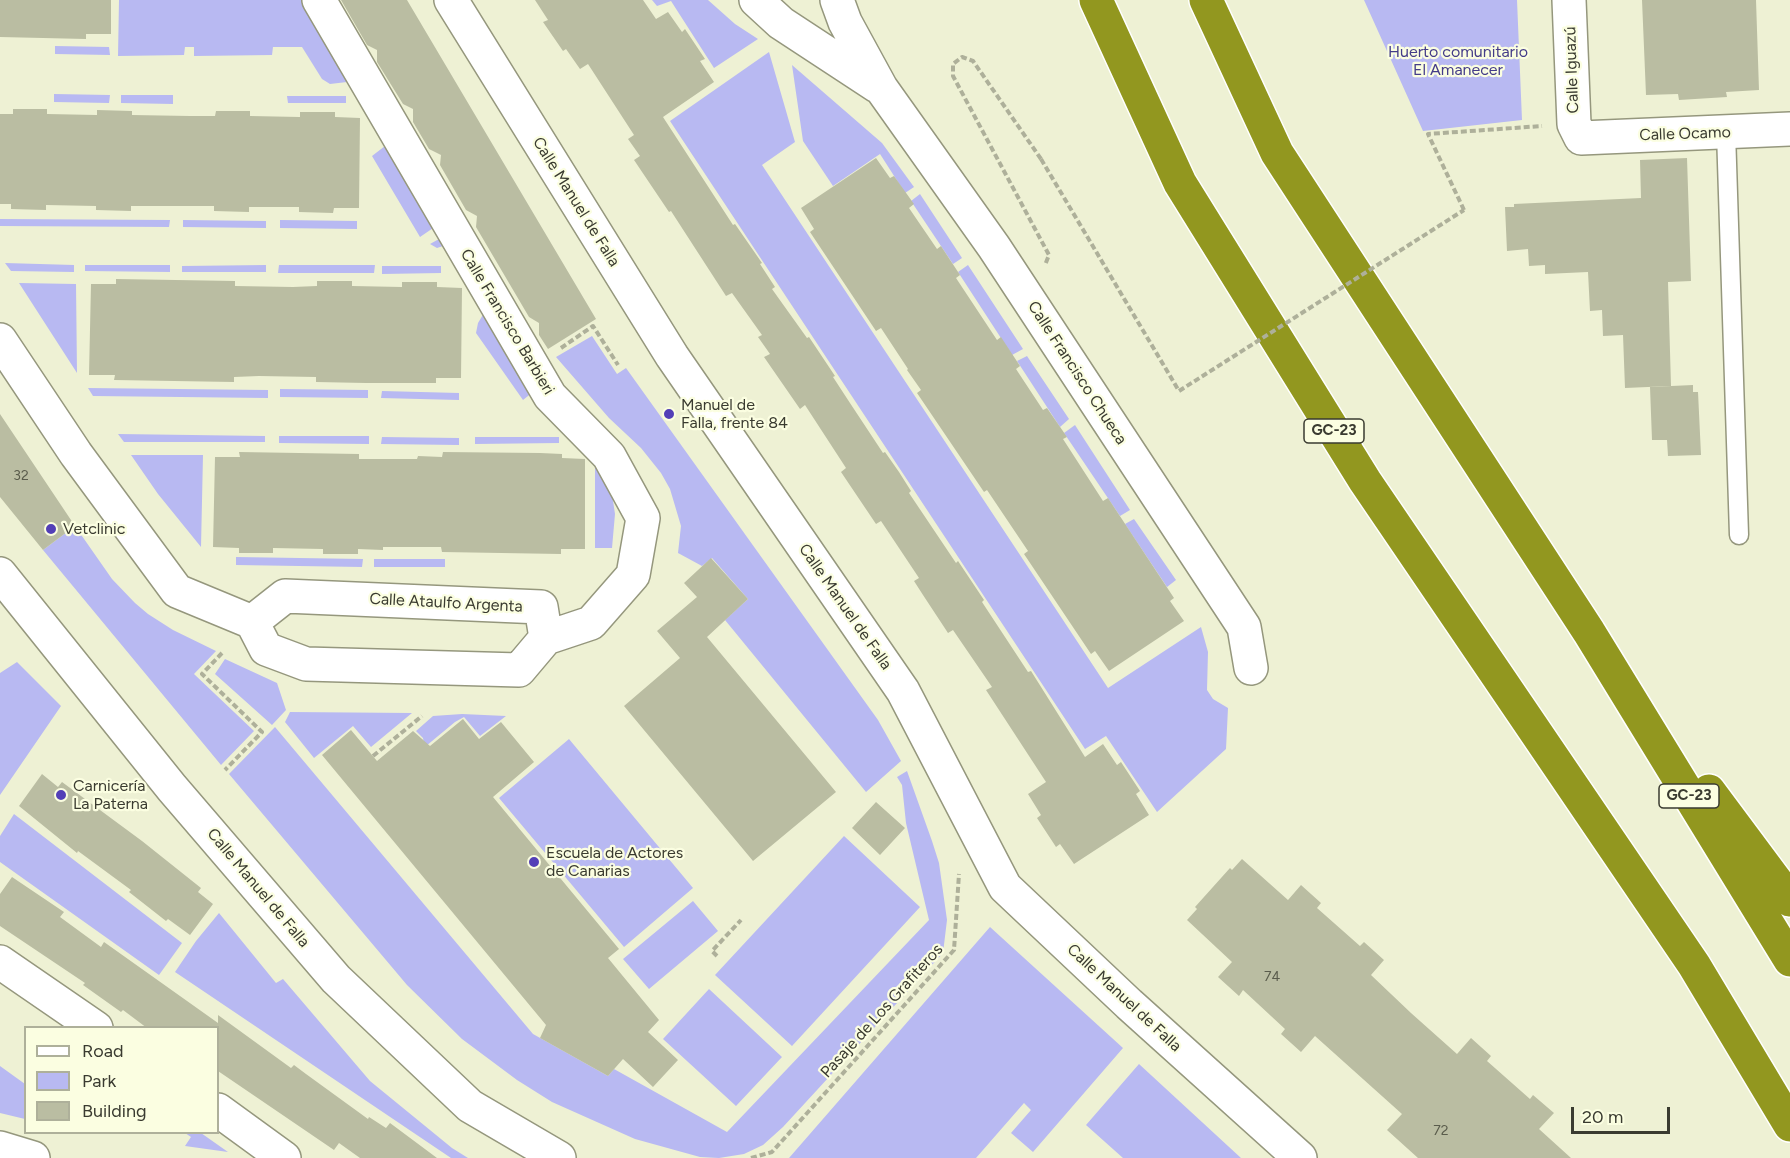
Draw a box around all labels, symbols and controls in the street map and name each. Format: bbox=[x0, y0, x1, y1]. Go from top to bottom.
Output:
street label: Calle Iguazú bbox=[1561, 26, 1583, 114]
park label: Huerto comunitario El Amanecer bbox=[1388, 42, 1528, 80]
street label: Calle Ocamo bbox=[1639, 123, 1731, 145]
street label: Calle Manuel de Falla bbox=[528, 134, 624, 270]
street label: Calle Francisco Barbieri bbox=[456, 246, 558, 398]
street label: Calle Francisco Chueca bbox=[1023, 298, 1131, 448]
place label: Manuel de Falla, frente 84 bbox=[681, 395, 788, 433]
marker: Manuel de Falla, frente 84 bbox=[662, 407, 676, 421]
road number: GC-23 bbox=[1304, 419, 1364, 443]
house number: 32 bbox=[13, 468, 29, 484]
place label: Vetclinic bbox=[63, 519, 125, 539]
marker: Vetclinic bbox=[44, 522, 58, 536]
street label: Calle Manuel de Falla bbox=[794, 540, 896, 674]
street label: Calle Ataulfo Argenta bbox=[369, 589, 523, 617]
place label: Carnicería La Paterna bbox=[73, 776, 148, 814]
road number: GC-23 bbox=[1659, 784, 1719, 808]
marker: Carnicería La Paterna bbox=[54, 788, 68, 802]
street label: Calle Manuel de Falla bbox=[203, 825, 313, 951]
place label: Escuela de Actores de Canarias bbox=[546, 843, 683, 881]
marker: Escuela de Actores de Canarias bbox=[527, 855, 541, 869]
street label: Pasaje de Los Grafiteros bbox=[817, 940, 947, 1082]
street label: Calle Manuel de Falla bbox=[1063, 940, 1185, 1056]
house number: 74 bbox=[1264, 969, 1280, 985]
legend bbox=[24, 1026, 219, 1134]
text: Road bbox=[82, 1040, 123, 1062]
text: Park bbox=[82, 1070, 116, 1092]
scale bar bbox=[1574, 1095, 1673, 1133]
text: Building bbox=[82, 1100, 147, 1122]
text: 20 m bbox=[1582, 1106, 1623, 1128]
house number: 72 bbox=[1433, 1123, 1449, 1139]

